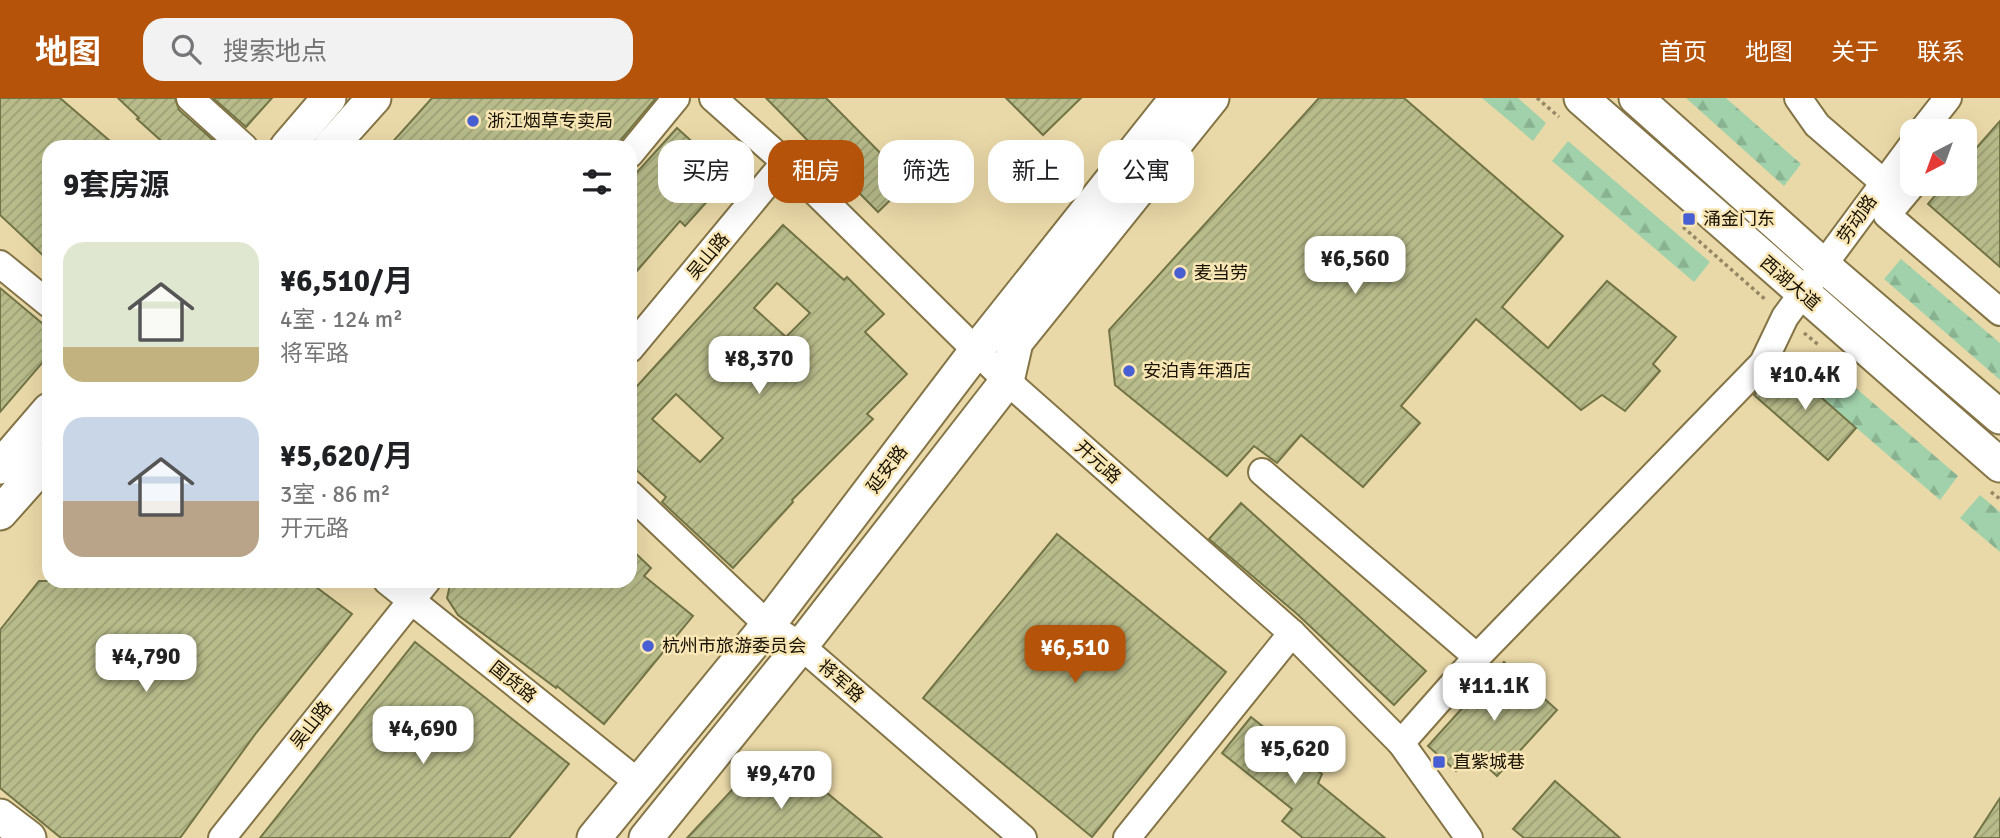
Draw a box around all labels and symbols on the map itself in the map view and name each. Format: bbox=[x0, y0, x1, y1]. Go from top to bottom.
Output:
place label: 浙江烟草专卖局 bbox=[487, 110, 613, 132]
marker: 浙江烟草专卖局 bbox=[465, 113, 481, 129]
north arrow bbox=[1900, 119, 1978, 196]
street label: 劳动路 bbox=[1833, 191, 1881, 247]
place label: 涌金门东 bbox=[1703, 208, 1775, 230]
marker: 涌金门东 bbox=[1681, 211, 1697, 227]
street label: 吴山路 bbox=[682, 228, 734, 284]
pin: ¥6,560 bbox=[1298, 236, 1412, 296]
street label: 西湖大道 bbox=[1756, 251, 1824, 315]
place label: 麦当劳 bbox=[1194, 262, 1248, 284]
marker: 麦当劳 bbox=[1172, 265, 1188, 281]
pin: ¥8,370 bbox=[702, 336, 816, 396]
pin: ¥10.4K bbox=[1748, 352, 1862, 412]
place label: 安泊青年酒店 bbox=[1143, 360, 1251, 382]
marker: 安泊青年酒店 bbox=[1121, 363, 1137, 379]
street label: 开元路 bbox=[1071, 436, 1125, 488]
street label: 延安路 bbox=[862, 441, 912, 497]
pin: ¥6,510 bbox=[1018, 626, 1132, 685]
pin: ¥4,790 bbox=[89, 634, 203, 694]
place label: 杭州市旅游委员会 bbox=[662, 635, 806, 657]
marker: 杭州市旅游委员会 bbox=[640, 638, 656, 654]
street label: 将军路 bbox=[813, 655, 869, 707]
street label: 国货路 bbox=[485, 656, 541, 708]
pin: ¥11.1K bbox=[1437, 664, 1551, 723]
street label: 吴山路 bbox=[286, 697, 336, 753]
pin: ¥4,690 bbox=[366, 706, 480, 766]
pin: ¥5,620 bbox=[1238, 726, 1352, 786]
place label: 直紫城巷 bbox=[1453, 751, 1525, 773]
pin: ¥9,470 bbox=[724, 752, 838, 811]
marker: 直紫城巷 bbox=[1431, 754, 1447, 770]

